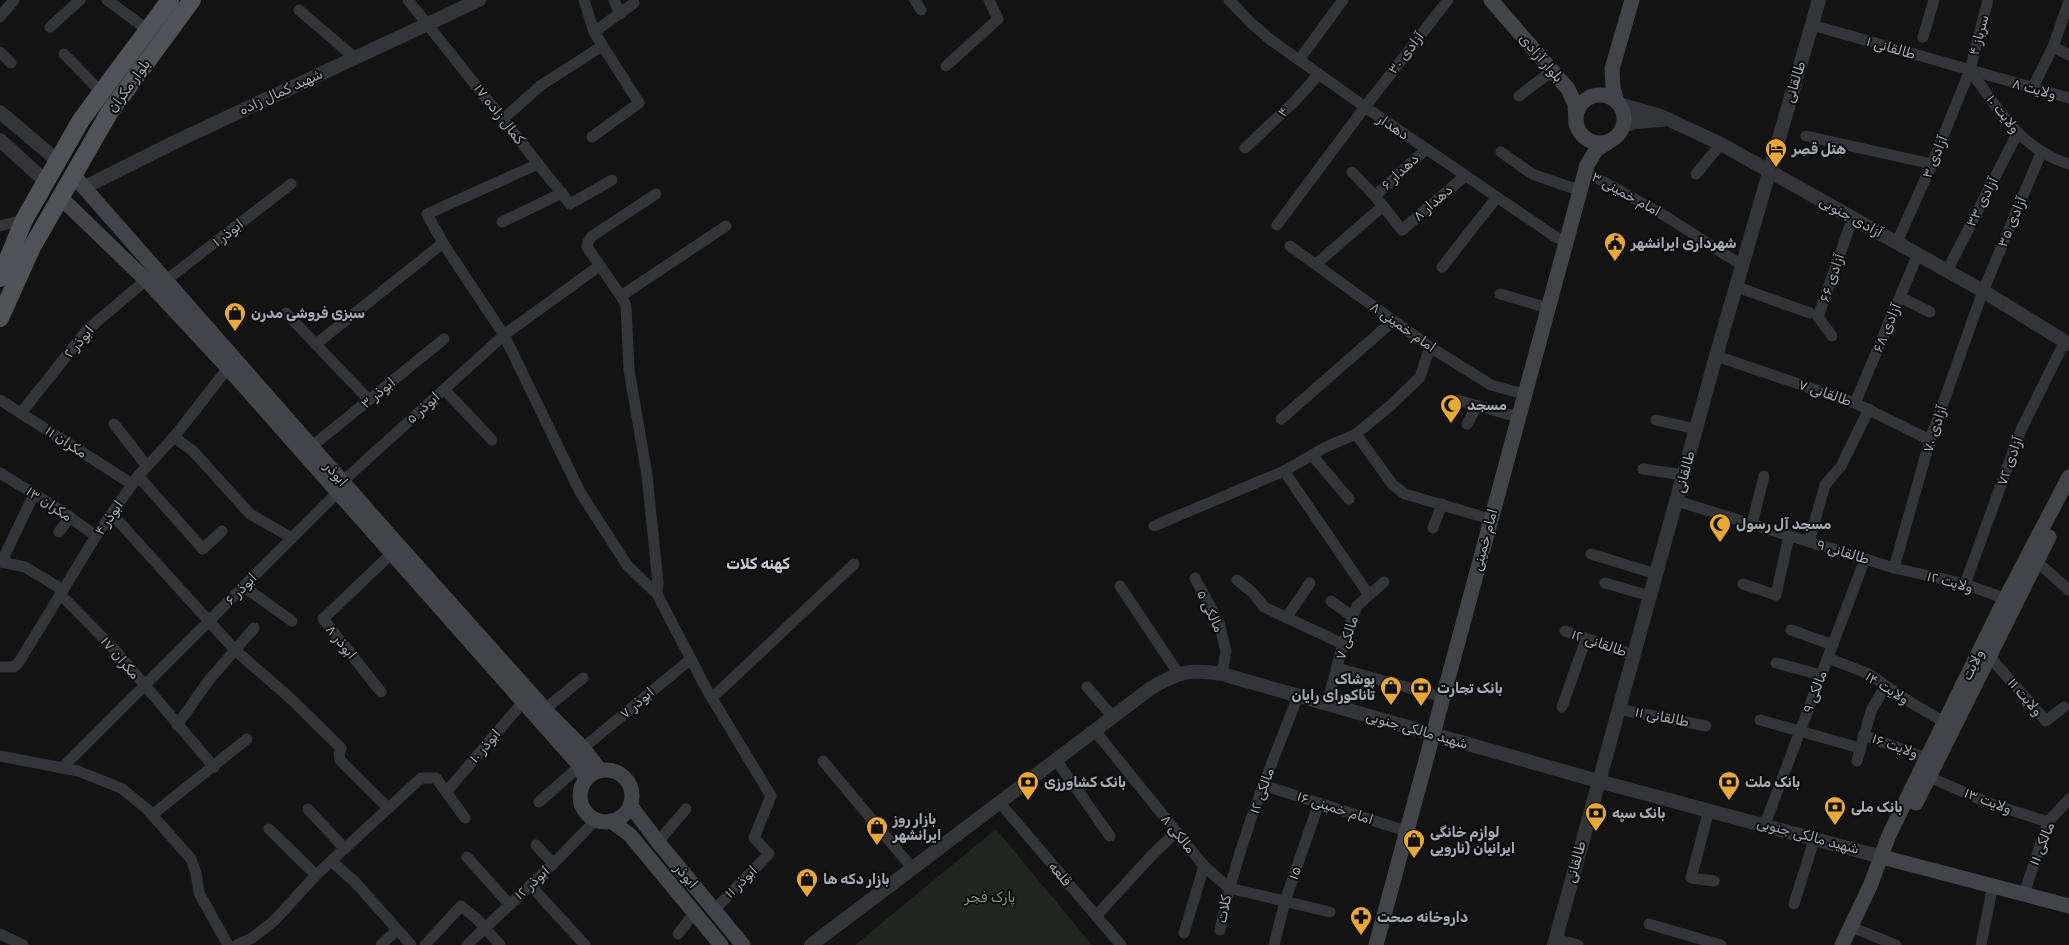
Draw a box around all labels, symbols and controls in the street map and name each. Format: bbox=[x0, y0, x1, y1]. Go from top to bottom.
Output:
street label: سرباز ۴ bbox=[1965, 13, 1993, 57]
street label: آزادی ۳۰ bbox=[1384, 29, 1428, 77]
street label: بلوار آزادی bbox=[1515, 30, 1567, 86]
street label: طالقانی ۱ bbox=[1864, 33, 1918, 63]
street label: بلوار مکران bbox=[104, 56, 154, 116]
street label: طالقانی bbox=[1781, 59, 1809, 105]
street label: شهید کمال زاده bbox=[237, 65, 325, 119]
street label: ولایت ۸ bbox=[2010, 75, 2058, 103]
street label: کمال زاده ۱۷ bbox=[470, 80, 528, 148]
street label: ولایت ۱۰ bbox=[1983, 91, 2023, 137]
street label: ۴ bbox=[1274, 103, 1292, 121]
street label: دهدار bbox=[1373, 110, 1412, 144]
street label: آزادی ۳ bbox=[1919, 133, 1951, 181]
hotel icon: هتل قصِر bbox=[1764, 137, 1788, 168]
place label: هتل قصِر bbox=[1791, 141, 1846, 158]
street label: دهدار ۶ bbox=[1378, 150, 1422, 194]
street label: امام خمینی ۳ bbox=[1588, 168, 1664, 221]
street label: آزادی ۳۳ bbox=[1962, 174, 2002, 230]
street label: دهدار ۸ bbox=[1410, 181, 1456, 225]
street label: آزادی جنوبی bbox=[1816, 193, 1886, 241]
street label: آزادی ۳۵ bbox=[1994, 194, 2030, 250]
street label: ابوذر ۱ bbox=[209, 216, 247, 250]
public building icon: شهرداری ایرانشهر bbox=[1603, 231, 1627, 262]
place label: شهرداری ایرانشهر bbox=[1630, 235, 1737, 252]
street label: آزادی ۶۶ bbox=[1816, 251, 1848, 305]
street label: امام خمینی ۸ bbox=[1366, 298, 1439, 357]
shop icon: سبزی فروشی مدرن bbox=[223, 301, 247, 332]
street label: آزادی ۶۸ bbox=[1869, 301, 1905, 355]
place label: سبزی فروشی مدرن bbox=[251, 305, 365, 322]
street label: ابوذر ۲ bbox=[60, 322, 98, 362]
street label: ابوذر ۳ bbox=[357, 374, 399, 412]
street label: طالقانی ۷ bbox=[1796, 376, 1854, 410]
street label: ابوذر ۵ bbox=[403, 388, 443, 428]
mosque icon: مسجد bbox=[1439, 393, 1463, 424]
place label: مسجد bbox=[1467, 397, 1507, 414]
street label: آزادی ۷۰ bbox=[1919, 403, 1951, 455]
street label: مکران ۱۱ bbox=[42, 422, 90, 462]
street label: آزادی ۷۲ bbox=[1993, 434, 2027, 488]
street label: طالقانی bbox=[1671, 449, 1699, 495]
street label: ابوذر bbox=[320, 457, 351, 490]
street label: مکران ۱۳ bbox=[23, 483, 75, 525]
street label: ابوذر ۴ bbox=[91, 497, 127, 539]
street label: امام خمینی bbox=[1469, 507, 1502, 573]
mosque icon: مسجد آل رسول bbox=[1708, 512, 1732, 543]
place label: مسجد آل رسول bbox=[1736, 516, 1832, 533]
street label: طالقانی ۹ bbox=[1815, 536, 1872, 568]
district label: کهنه کلات bbox=[726, 555, 790, 573]
street label: ولایت ۱۲ bbox=[1925, 568, 1975, 596]
street label: ابوذر ۶ bbox=[222, 570, 260, 608]
street label: مالکی ۵ bbox=[1193, 587, 1227, 635]
street label: مالکی ۷ bbox=[1332, 614, 1362, 662]
street label: ابوذر ۸ bbox=[322, 621, 360, 663]
street label: طالقانی ۱۲ bbox=[1569, 626, 1629, 660]
street label: مکران ۱۷ bbox=[97, 633, 143, 683]
street label: ولایت bbox=[1958, 647, 1988, 683]
street label: مالکی ۹ bbox=[1799, 668, 1831, 716]
street label: ولایت ۱۴ bbox=[1862, 668, 1912, 708]
place label: پوشاک تاناکورای رایان bbox=[1291, 671, 1375, 704]
shop icon: پوشاک تاناکورای رایان bbox=[1379, 675, 1403, 706]
street label: ولایت ۱۱ bbox=[2004, 675, 2046, 719]
bank icon: بانک تجارت bbox=[1409, 676, 1433, 707]
place label: بانک تجارت bbox=[1437, 680, 1503, 697]
street label: ابوذر ۷ bbox=[616, 684, 658, 722]
street label: طالقانی ۱۱ bbox=[1633, 703, 1691, 731]
street label: شهید مالکی جنوبی bbox=[1364, 707, 1470, 753]
street label: ابوذر ۱۰ bbox=[466, 726, 504, 766]
street label: ولایت ۱۶ bbox=[1870, 730, 1920, 762]
street label: مالکی ۱۲ bbox=[1246, 766, 1278, 816]
bank icon: بانک کشاورزی bbox=[1016, 770, 1040, 801]
bank icon: بانک ملت bbox=[1717, 770, 1741, 801]
place label: بانک کشاورزی bbox=[1044, 774, 1126, 791]
place label: بانک ملت bbox=[1745, 774, 1800, 791]
street label: ولایت ۱۳ bbox=[1962, 784, 2014, 818]
street label: امام خمینی ۱۶ bbox=[1294, 788, 1375, 829]
bank icon: بانک ملی bbox=[1823, 795, 1847, 826]
place label: بانک ملی bbox=[1851, 799, 1903, 816]
bank icon: بانک سپه bbox=[1584, 801, 1608, 832]
place label: بانک سپه bbox=[1612, 805, 1665, 823]
place label: بازار روز ایرانشهر bbox=[892, 811, 941, 844]
street label: مالکی ۸ bbox=[1157, 811, 1199, 857]
street label: شهید مالکی جنوبی bbox=[1755, 814, 1861, 858]
shop icon: بازار روز ایرانشهر bbox=[865, 815, 889, 846]
street label: مالکی ۱۱ bbox=[2026, 820, 2058, 868]
place label: لوازم خانگی ایرانیان (نارویی bbox=[1430, 824, 1515, 857]
shop icon: لوازم خانگی ایرانیان (نارویی bbox=[1402, 828, 1426, 859]
street label: طالقانی bbox=[1562, 839, 1590, 885]
street label: قلعه bbox=[1045, 858, 1075, 890]
street label: ابوذر bbox=[670, 859, 701, 892]
street label: ابوذر ۱۱ bbox=[721, 862, 761, 902]
street label: ابوذر ۱۲ bbox=[511, 863, 553, 903]
street label: ۱۵ bbox=[1285, 864, 1305, 882]
shop icon: بازار دکه ها bbox=[795, 867, 819, 898]
place label: بازار دکه ها bbox=[823, 871, 890, 888]
park label: پارک فجر bbox=[964, 889, 1015, 907]
street label: کلات bbox=[1213, 893, 1235, 924]
pharmacy icon: داروخانه صحت bbox=[1349, 905, 1373, 936]
place label: داروخانه صحت bbox=[1377, 909, 1468, 926]

